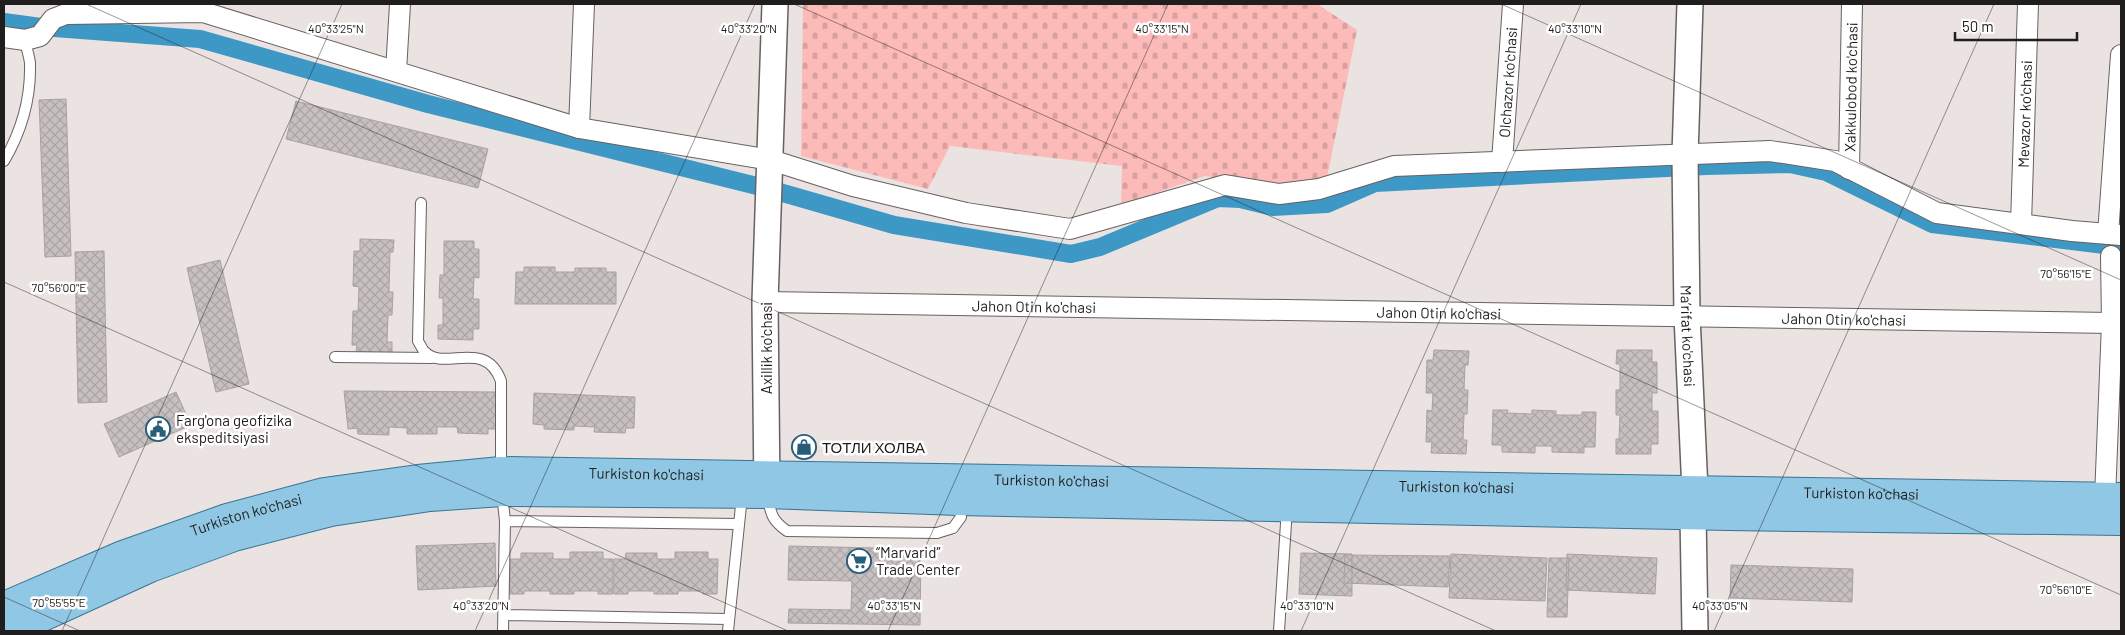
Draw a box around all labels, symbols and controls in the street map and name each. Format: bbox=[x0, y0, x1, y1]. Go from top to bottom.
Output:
scale bar bbox=[1955, 10, 2078, 42]
text: 50 m bbox=[1962, 17, 1994, 35]
text: 40°33'25"N bbox=[308, 21, 364, 35]
text: 40°33'20"N bbox=[721, 21, 777, 35]
text: 40°33'15"N bbox=[1135, 21, 1189, 35]
text: 40°33'10"N bbox=[1548, 21, 1602, 35]
street label: Xakkulobod ko'chasi bbox=[1840, 22, 1861, 152]
street label: Olchazor ko'chasi bbox=[1495, 26, 1520, 138]
street label: Mevazor ko'chasi bbox=[2014, 60, 2035, 168]
text: 70°56'15"E bbox=[2040, 266, 2092, 280]
text: 70°56'00"E bbox=[32, 280, 86, 294]
street label: Ma’rifat ko'chasi bbox=[1678, 285, 1699, 387]
street label: Jahon Otin ko'chasi bbox=[972, 296, 1096, 316]
street label: Axillik ko'chasi bbox=[757, 302, 775, 394]
street label: Jahon Otin ko'chasi bbox=[1377, 303, 1501, 322]
street label: Jahon Otin ko'chasi bbox=[1782, 309, 1906, 329]
place label: Farg'ona geofizika ekspeditsiyasi bbox=[176, 411, 292, 446]
public building icon: Farg'ona geofizika ekspeditsiyasi bbox=[145, 416, 171, 442]
shop icon: ТОТЛИ ХОЛВА bbox=[791, 434, 817, 460]
place label: ТОТЛИ ХОЛВА bbox=[822, 438, 925, 456]
street label: Turkiston ko'chasi bbox=[588, 463, 704, 483]
street label: Turkiston ko'chasi bbox=[993, 470, 1109, 490]
street label: Turkiston ko'chasi bbox=[1398, 476, 1514, 496]
street label: Turkiston ko'chasi bbox=[1803, 483, 1919, 503]
street label: Turkiston ko'chasi bbox=[188, 489, 304, 539]
place label: “Marvarid” Trade Center bbox=[876, 543, 960, 578]
supermarket icon: “Marvarid” Trade Center bbox=[846, 548, 872, 574]
text: 70°56'10"E bbox=[2040, 582, 2092, 596]
text: 70°55'55"E bbox=[32, 595, 86, 609]
text: 40°33'20"N bbox=[453, 598, 509, 612]
text: 40°33'15"N bbox=[867, 598, 921, 612]
text: 40°33'10"N bbox=[1280, 598, 1334, 612]
text: 40°33'05"N bbox=[1692, 598, 1748, 612]

